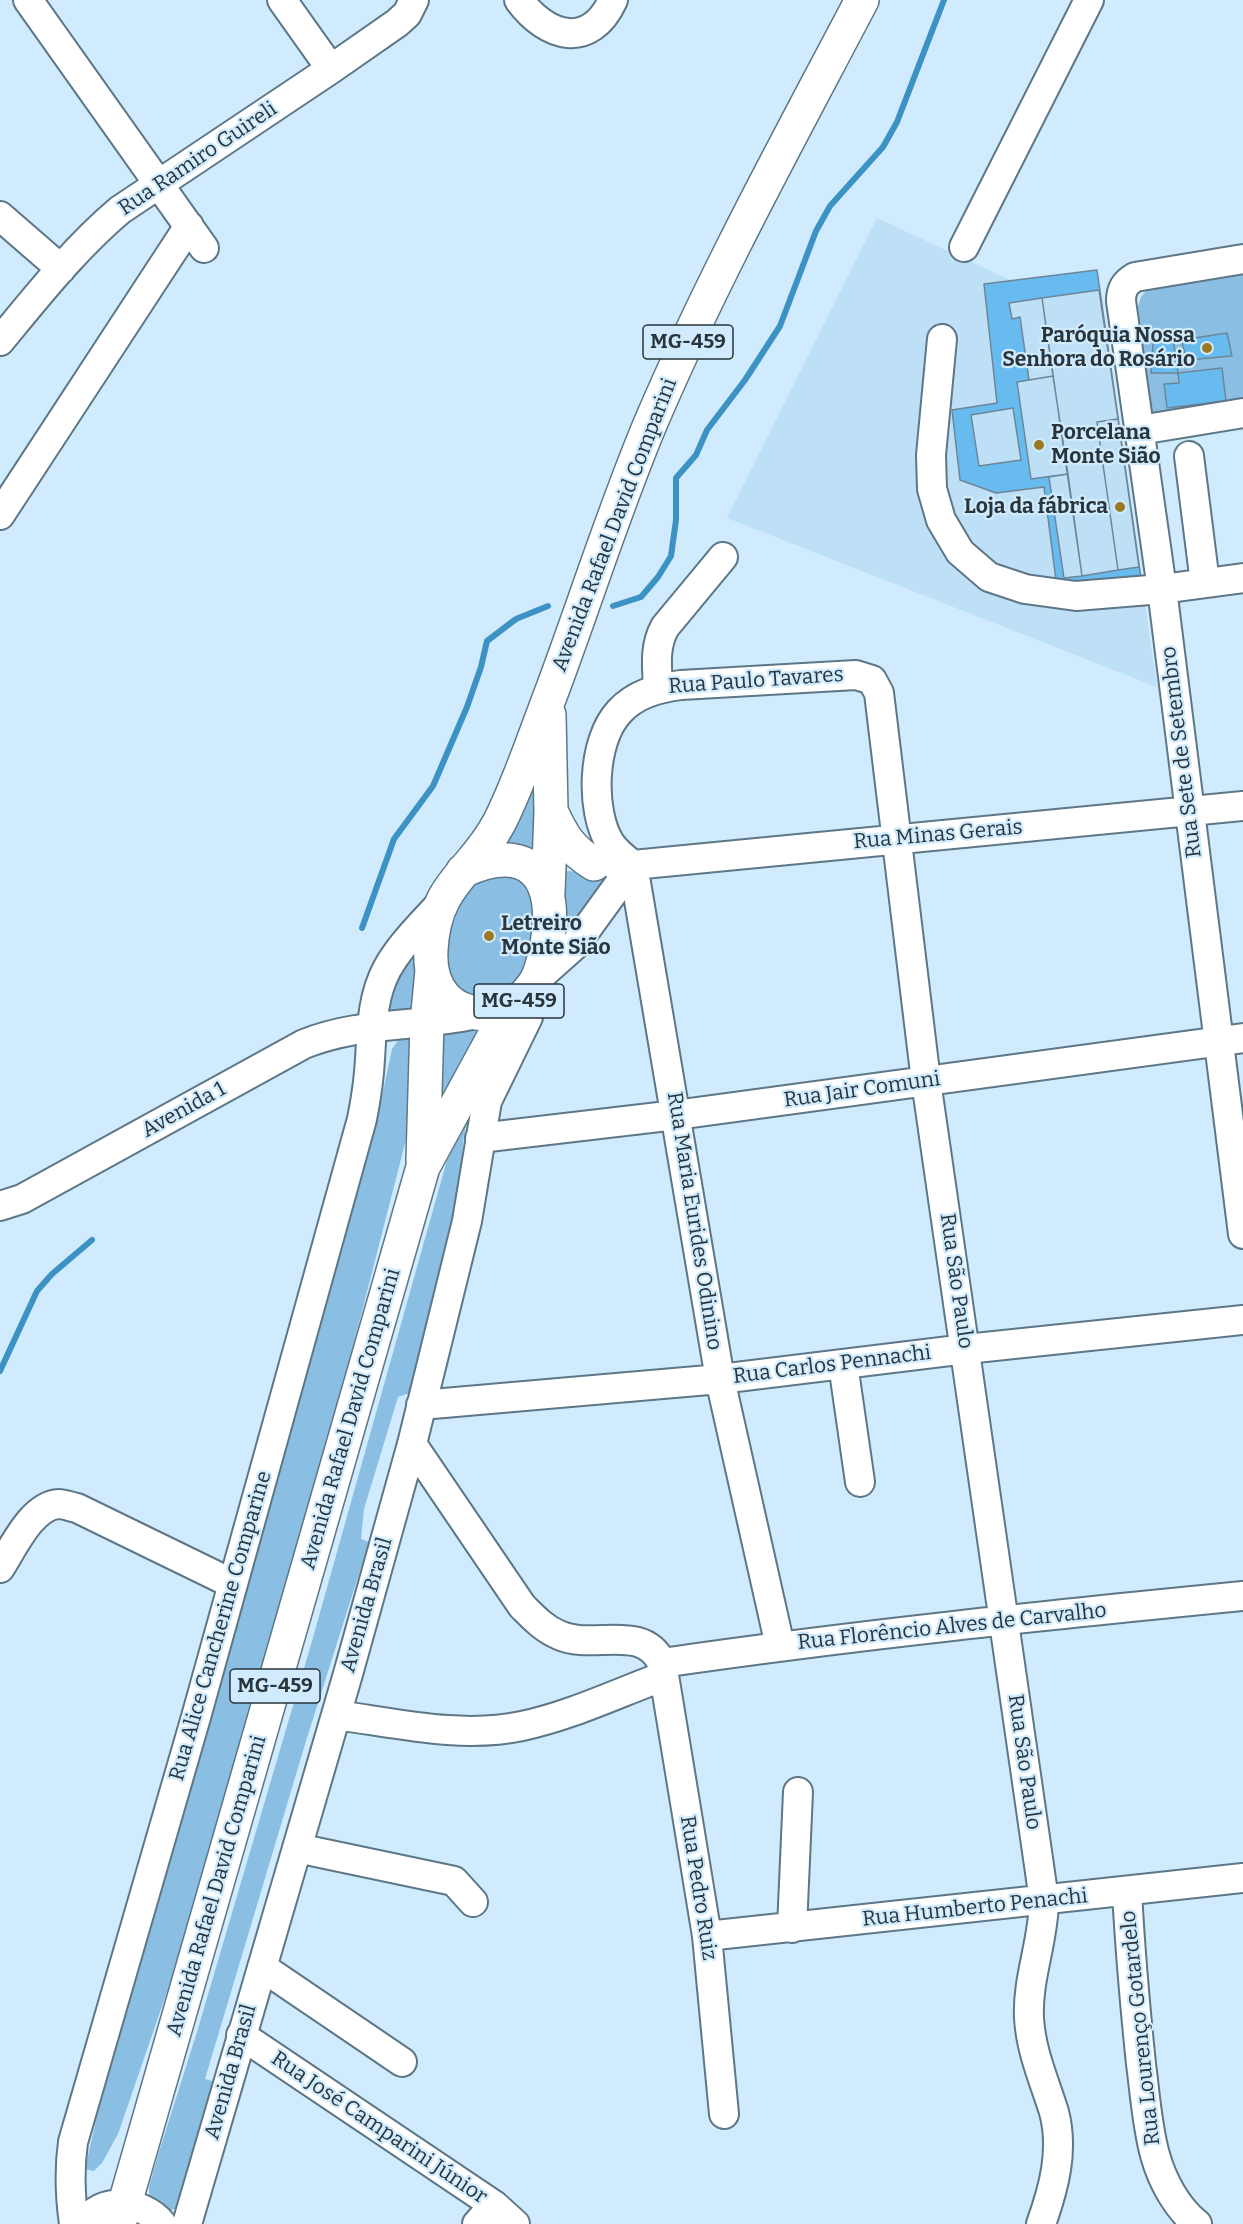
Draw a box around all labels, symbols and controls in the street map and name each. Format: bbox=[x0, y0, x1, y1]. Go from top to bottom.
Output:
street label: Rua Ramiro Guireli bbox=[114, 97, 282, 221]
place label: Paróquia Nossa Senhora do Rosário bbox=[1002, 323, 1195, 373]
road number: MG-459 bbox=[643, 325, 733, 359]
marker: Paróquia Nossa Senhora do Rosário bbox=[1200, 341, 1214, 355]
street label: Avenida Rafael David Comparini bbox=[547, 375, 683, 675]
place label: Porcelana Monte Sião bbox=[1051, 420, 1161, 470]
marker: Porcelana Monte Sião bbox=[1032, 438, 1046, 452]
place label: Loja da fábrica bbox=[964, 494, 1108, 520]
marker: Loja da fábrica bbox=[1113, 500, 1127, 514]
street label: Rua Sete de Setembro bbox=[1157, 645, 1207, 859]
street label: Rua Paulo Tavares bbox=[668, 662, 844, 700]
street label: Rua Minas Gerais bbox=[852, 815, 1024, 855]
place label: Letreiro Monte Sião bbox=[501, 911, 611, 961]
marker: Letreiro Monte Sião bbox=[482, 929, 496, 943]
road number: MG-459 bbox=[474, 984, 564, 1018]
street label: Rua Jair Comuni bbox=[782, 1067, 942, 1113]
street label: Avenida 1 bbox=[138, 1077, 230, 1143]
street label: Rua Maria Eurides Odinino bbox=[661, 1090, 727, 1352]
street label: Rua São Paulo bbox=[934, 1212, 978, 1350]
street label: Avenida Rafael David Comparini bbox=[296, 1266, 406, 1572]
street label: Rua Carlos Pennachi bbox=[731, 1340, 933, 1390]
street label: Rua Alice Cancherine Comparine bbox=[165, 1468, 277, 1784]
street label: Avenida Brasil bbox=[336, 1535, 398, 1675]
street label: Rua Florêncio Alves de Carvalho bbox=[796, 1598, 1108, 1656]
road number: MG-459 bbox=[230, 1669, 320, 1703]
street label: Rua São Paulo bbox=[1002, 1693, 1046, 1831]
street label: Avenida Rafael David Comparini bbox=[162, 1733, 272, 2039]
street label: Rua Pedro Ruiz bbox=[674, 1814, 722, 1962]
street label: Rua Humberto Penachi bbox=[861, 1884, 1089, 1932]
street label: Rua Lourenço Gotardelo bbox=[1116, 1909, 1166, 2147]
street label: Avenida Brasil bbox=[200, 2002, 262, 2142]
street label: Rua José Camparini Júnior bbox=[266, 2046, 492, 2210]

